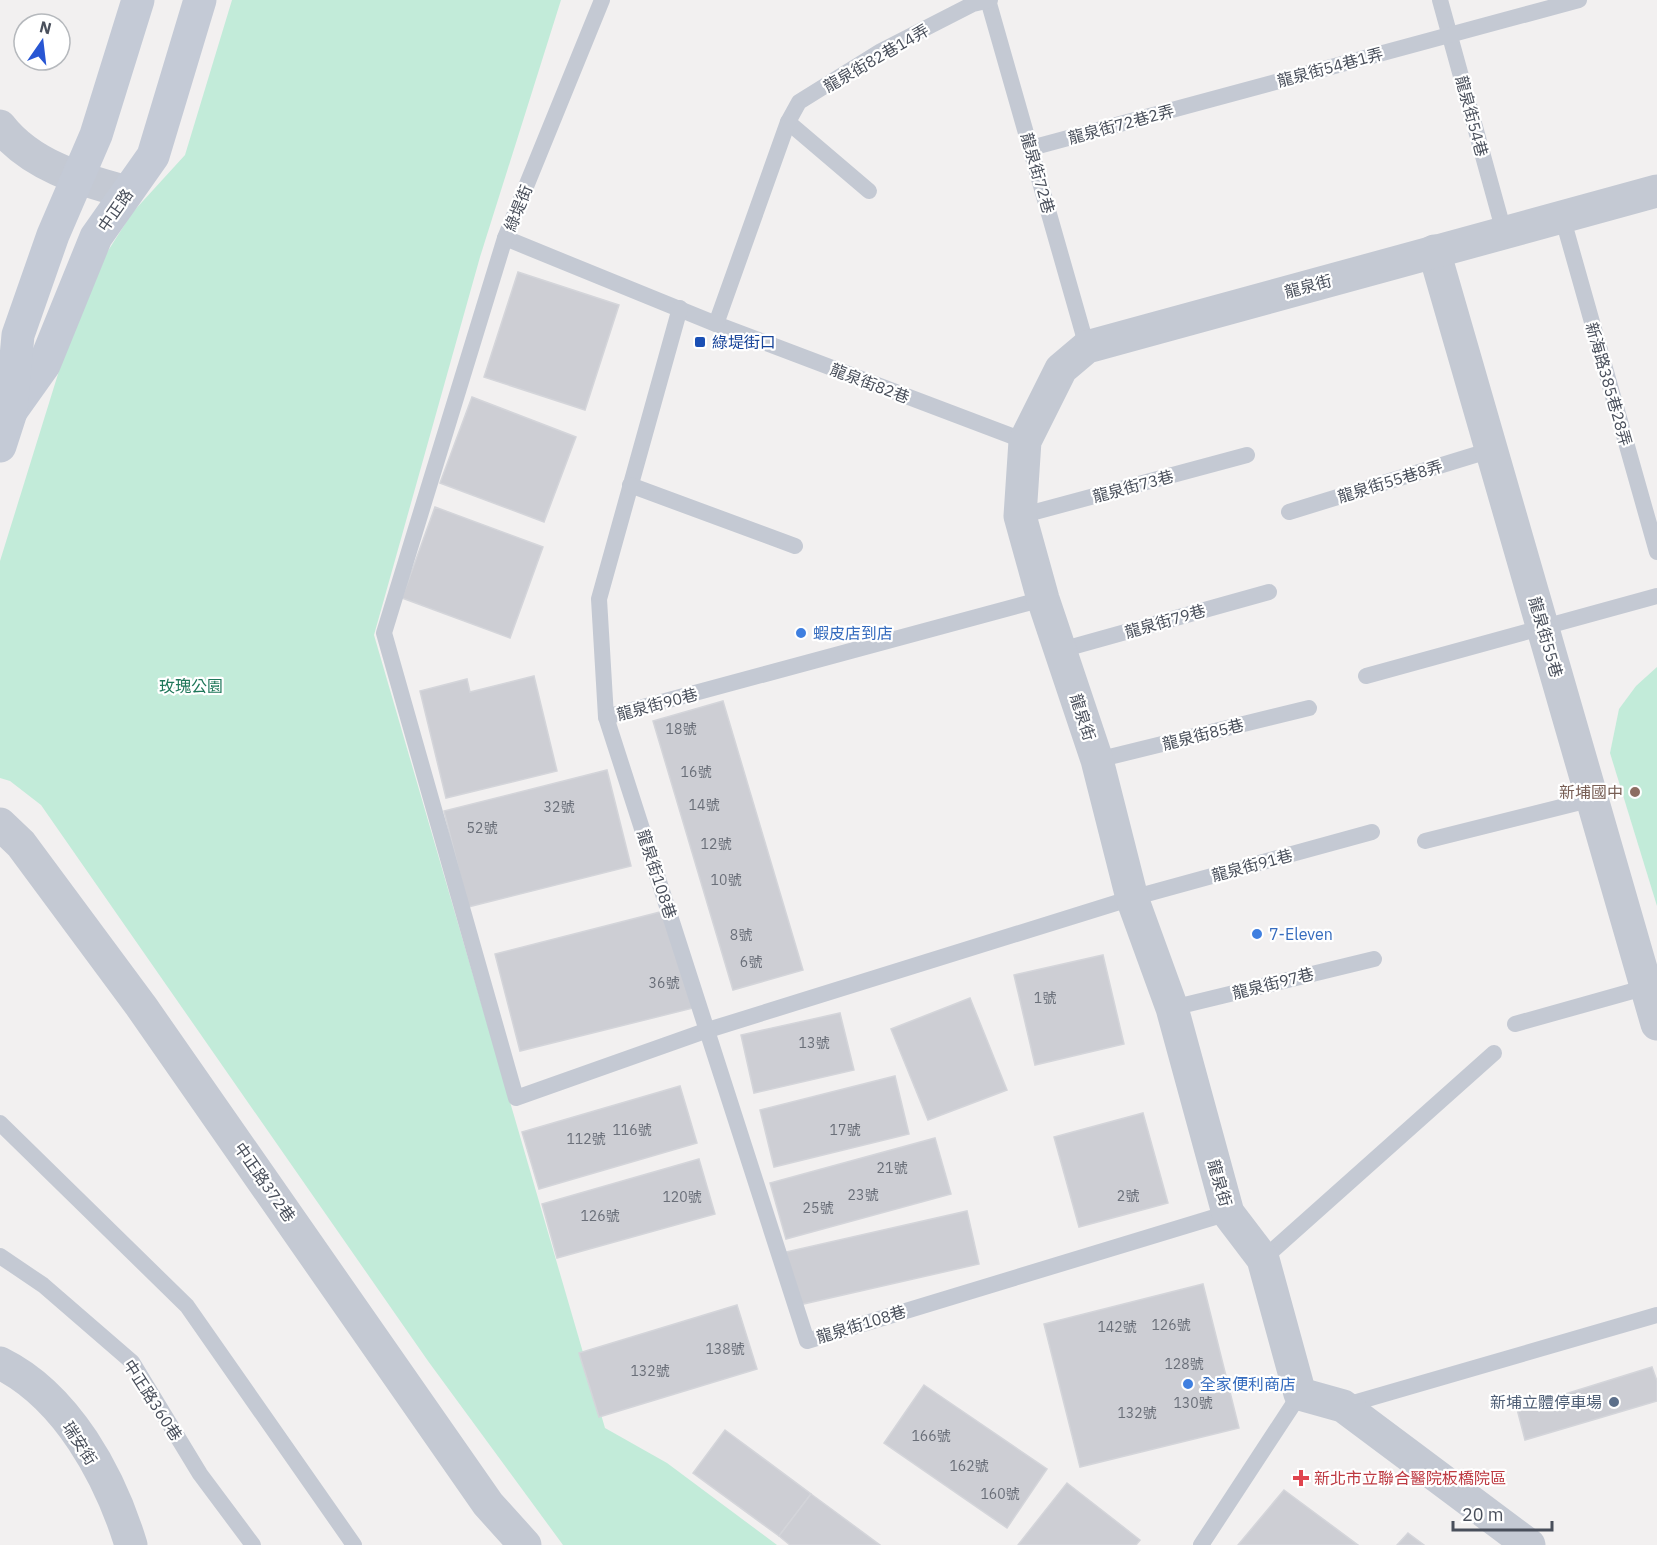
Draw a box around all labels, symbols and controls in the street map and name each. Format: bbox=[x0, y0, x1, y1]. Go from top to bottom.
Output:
north arrow bbox=[12, 12, 72, 72]
text: N bbox=[38, 16, 54, 39]
street label: 龍泉街82巷14弄 bbox=[820, 20, 932, 96]
street label: 龍泉街54巷1弄 bbox=[1275, 43, 1385, 91]
street label: 龍泉街54巷 bbox=[1452, 73, 1492, 159]
street label: 龍泉街72巷2弄 bbox=[1066, 100, 1176, 148]
street label: 龍泉街72巷 bbox=[1017, 130, 1059, 216]
street label: 綠堤街 bbox=[500, 182, 536, 234]
street label: 中正路 bbox=[93, 185, 137, 235]
street label: 龍泉街 bbox=[1282, 270, 1334, 302]
street label: 新海路385巷28弄 bbox=[1582, 320, 1636, 448]
place label: 綠堤街口 bbox=[712, 332, 776, 352]
marker: 綠堤街口 bbox=[693, 335, 707, 349]
street label: 龍泉街82巷 bbox=[828, 359, 912, 407]
street label: 龍泉街55巷8弄 bbox=[1335, 456, 1445, 506]
street label: 龍泉街73巷 bbox=[1090, 466, 1176, 506]
street label: 龍泉街55巷 bbox=[1525, 594, 1567, 680]
street label: 龍泉街79巷 bbox=[1122, 600, 1208, 642]
place label: 蝦皮店到店 bbox=[813, 623, 893, 643]
marker: 蝦皮店到店 bbox=[794, 626, 808, 640]
park label: 玫瑰公園 bbox=[159, 676, 223, 696]
street label: 龍泉街90巷 bbox=[614, 684, 700, 724]
street label: 龍泉街 bbox=[1066, 691, 1100, 743]
street label: 龍泉街85巷 bbox=[1160, 714, 1246, 754]
house number: 18號 bbox=[666, 720, 696, 738]
house number: 16號 bbox=[681, 763, 711, 781]
place label: 新埔國中 bbox=[1559, 782, 1623, 802]
marker: 新埔國中 bbox=[1628, 785, 1642, 799]
house number: 14號 bbox=[689, 796, 719, 814]
house number: 32號 bbox=[544, 798, 574, 816]
house number: 52號 bbox=[467, 819, 497, 837]
street label: 龍泉街108巷 bbox=[633, 827, 681, 921]
house number: 12號 bbox=[701, 835, 731, 853]
street label: 龍泉街91巷 bbox=[1209, 845, 1295, 885]
house number: 10號 bbox=[711, 871, 741, 889]
place label: 7-Eleven bbox=[1269, 924, 1333, 944]
house number: 8號 bbox=[730, 926, 752, 944]
marker: 7-Eleven bbox=[1250, 927, 1264, 941]
house number: 6號 bbox=[740, 953, 762, 971]
street label: 龍泉街97巷 bbox=[1230, 963, 1316, 1003]
house number: 36號 bbox=[649, 974, 679, 992]
house number: 1號 bbox=[1034, 989, 1056, 1007]
house number: 13號 bbox=[799, 1034, 829, 1052]
house number: 116號 bbox=[612, 1121, 652, 1139]
house number: 17號 bbox=[830, 1121, 860, 1139]
house number: 112號 bbox=[566, 1130, 606, 1148]
street label: 中正路372巷 bbox=[230, 1138, 300, 1226]
street label: 龍泉街 bbox=[1204, 1157, 1236, 1209]
house number: 21號 bbox=[877, 1159, 907, 1177]
house number: 23號 bbox=[848, 1186, 878, 1204]
house number: 2號 bbox=[1117, 1187, 1139, 1205]
house number: 120號 bbox=[662, 1188, 702, 1206]
house number: 25號 bbox=[803, 1199, 833, 1217]
house number: 126號 bbox=[580, 1207, 620, 1225]
street label: 龍泉街108巷 bbox=[814, 1301, 908, 1347]
house number: 126號 bbox=[1151, 1316, 1191, 1334]
house number: 142號 bbox=[1097, 1318, 1137, 1336]
house number: 138號 bbox=[705, 1340, 745, 1358]
house number: 128號 bbox=[1164, 1355, 1204, 1373]
street label: 中正路360巷 bbox=[119, 1356, 187, 1444]
house number: 132號 bbox=[630, 1362, 670, 1380]
place label: 全家便利商店 bbox=[1200, 1374, 1296, 1394]
marker: 全家便利商店 bbox=[1181, 1377, 1195, 1391]
place label: 新埔立體停車場 bbox=[1490, 1392, 1602, 1412]
house number: 130號 bbox=[1173, 1394, 1213, 1412]
marker: 新埔立體停車場 bbox=[1607, 1395, 1621, 1409]
house number: 132號 bbox=[1117, 1404, 1157, 1422]
street label: 瑞安街 bbox=[59, 1417, 101, 1469]
house number: 166號 bbox=[911, 1427, 951, 1445]
house number: 162號 bbox=[949, 1457, 989, 1475]
place label: 新北市立聯合醫院板橋院區 bbox=[1314, 1468, 1506, 1488]
marker: 新北市立聯合醫院板橋院區 bbox=[1292, 1469, 1310, 1487]
house number: 160號 bbox=[980, 1485, 1020, 1503]
scale bar bbox=[1453, 1494, 1552, 1532]
text: 20 m bbox=[1462, 1503, 1504, 1526]

